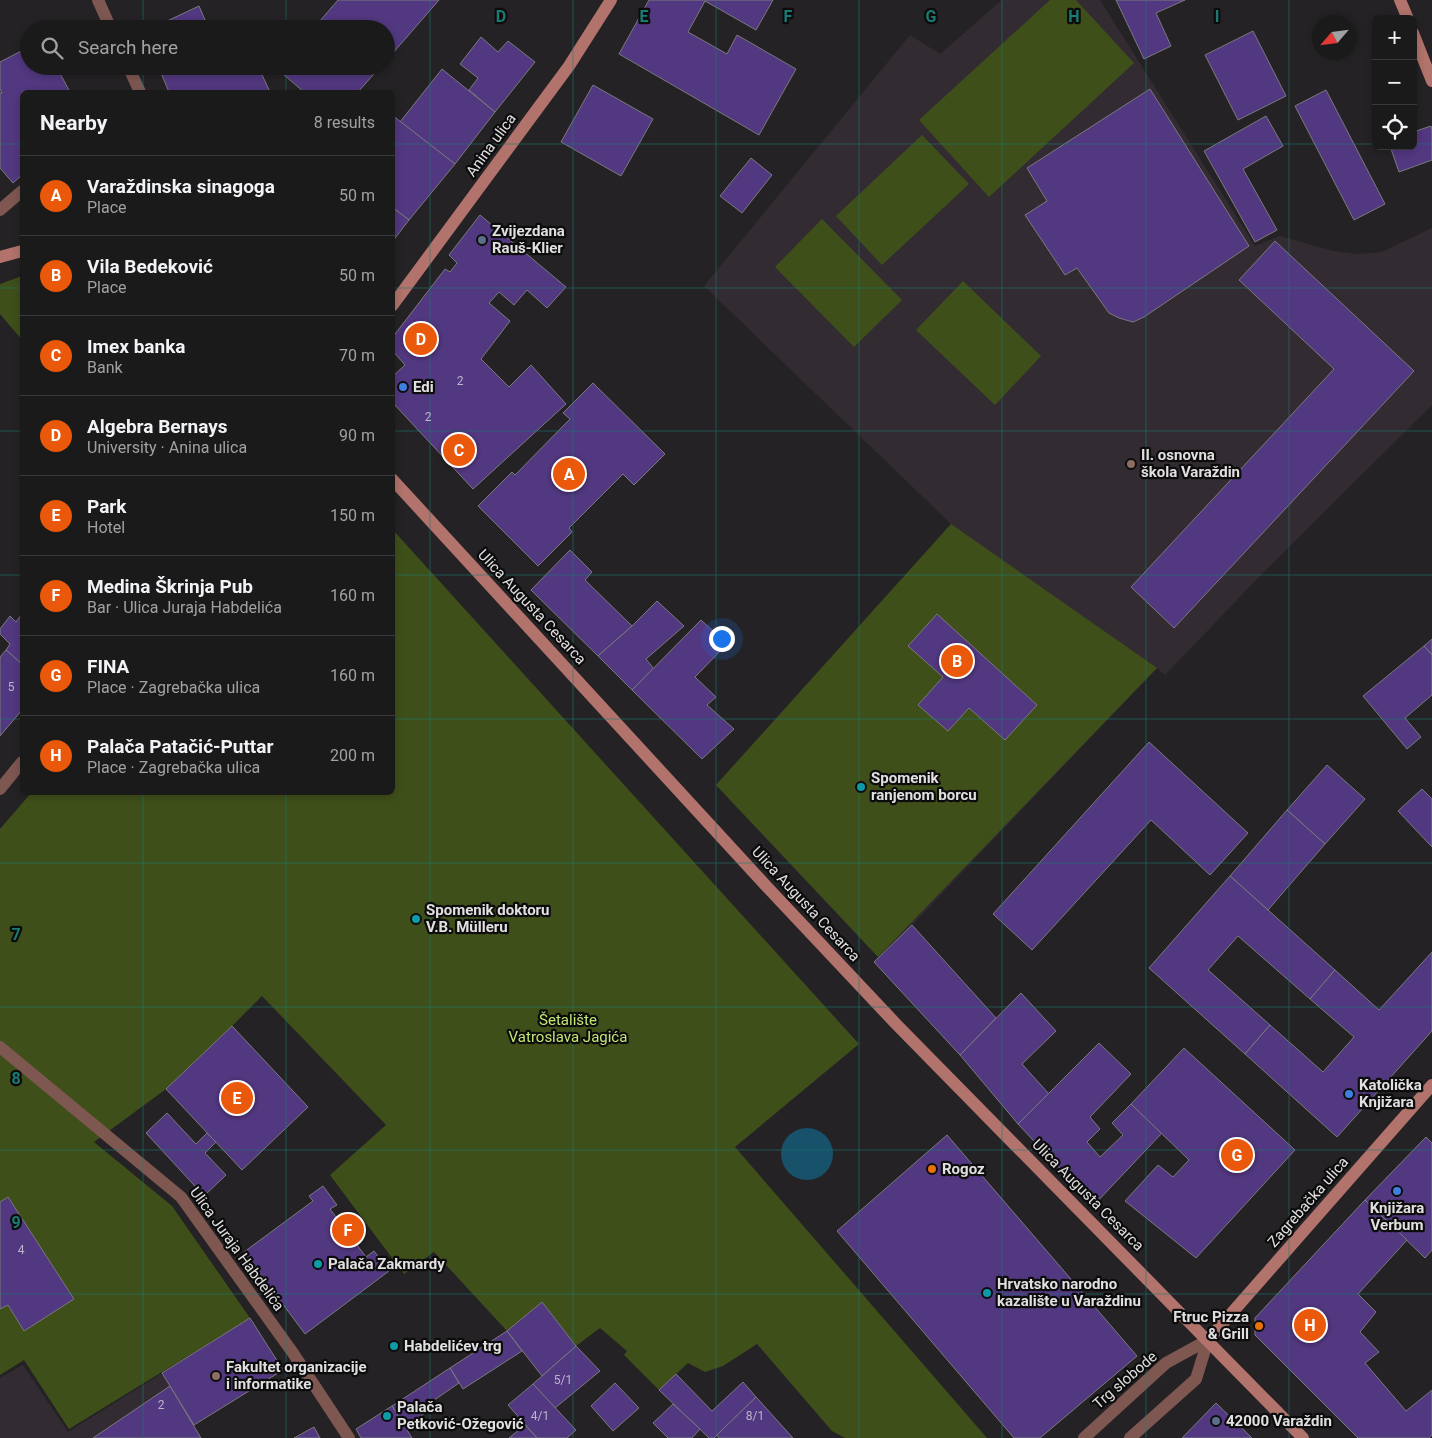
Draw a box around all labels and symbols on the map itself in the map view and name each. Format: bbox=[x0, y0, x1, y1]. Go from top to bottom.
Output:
text: D bbox=[496, 7, 506, 26]
text: E bbox=[640, 7, 649, 26]
text: F bbox=[784, 7, 793, 26]
text: G bbox=[926, 7, 937, 26]
text: H bbox=[1068, 7, 1080, 26]
text: I bbox=[1215, 7, 1219, 26]
north arrow bbox=[1312, 15, 1357, 60]
street label: Anina ulica bbox=[462, 110, 520, 180]
place label: Zvijezdana Rauš-Klier bbox=[492, 222, 565, 257]
marker: Zvijezdana Rauš-Klier bbox=[476, 234, 488, 246]
pin: D bbox=[405, 320, 437, 358]
house number: 2 bbox=[457, 374, 464, 388]
place label: Edi bbox=[413, 378, 434, 396]
marker: Edi bbox=[397, 381, 409, 393]
house number: 2 bbox=[425, 410, 432, 424]
pin: C bbox=[443, 431, 475, 469]
place label: II. osnovna škola Varaždin bbox=[1141, 446, 1240, 481]
pin: A bbox=[553, 455, 585, 493]
marker: II. osnovna škola Varaždin bbox=[1125, 458, 1137, 470]
street label: Ulica Augusta Cesarca bbox=[474, 546, 590, 668]
your location bbox=[709, 626, 735, 652]
pin: B bbox=[941, 642, 973, 680]
house number: 5 bbox=[8, 680, 15, 694]
place label: Spomenik ranjenom borcu bbox=[871, 769, 977, 804]
marker: Spomenik ranjenom borcu bbox=[855, 781, 867, 793]
street label: Ulica Augusta Cesarca bbox=[748, 843, 864, 965]
place label: Spomenik doktoru V.B. Mülleru bbox=[426, 901, 550, 936]
marker: Spomenik doktoru V.B. Mülleru bbox=[410, 913, 422, 925]
text: 7 bbox=[11, 925, 21, 944]
park label: Šetalište Vatroslava Jagića bbox=[509, 1011, 627, 1046]
text: 8 bbox=[11, 1069, 21, 1088]
place label: Katolička Knjižara bbox=[1359, 1076, 1422, 1111]
pin: E bbox=[221, 1079, 253, 1117]
marker: Katolička Knjižara bbox=[1343, 1088, 1355, 1100]
street label: Ulica Augusta Cesarca bbox=[1028, 1135, 1148, 1255]
pin: G bbox=[1221, 1136, 1253, 1174]
street label: Zagrebačka ulica bbox=[1264, 1153, 1352, 1251]
place label: Rogoz bbox=[942, 1160, 985, 1178]
marker: Rogoz bbox=[926, 1163, 938, 1175]
street label: Ulica Juraja Habdelića bbox=[186, 1184, 288, 1314]
marker: Knjižara Verbum bbox=[1391, 1185, 1403, 1197]
place label: Knjižara Verbum bbox=[1370, 1199, 1424, 1234]
pin: F bbox=[332, 1211, 364, 1249]
text: 9 bbox=[11, 1213, 21, 1232]
house number: 4 bbox=[18, 1243, 25, 1257]
place label: Palača Zakmardy bbox=[328, 1255, 445, 1273]
marker: Palača Zakmardy bbox=[312, 1258, 324, 1270]
place label: Hrvatsko narodno kazalište u Varaždinu bbox=[997, 1275, 1141, 1310]
marker: Hrvatsko narodno kazalište u Varaždinu bbox=[981, 1287, 993, 1299]
pin: H bbox=[1294, 1306, 1326, 1344]
place label: Ftruc Pizza & Grill bbox=[1173, 1308, 1249, 1343]
marker: Ftruc Pizza & Grill bbox=[1253, 1320, 1265, 1332]
place label: Habdelićev trg bbox=[404, 1337, 502, 1355]
marker: Habdelićev trg bbox=[388, 1340, 400, 1352]
street label: Trg slobode bbox=[1089, 1347, 1161, 1413]
place label: Fakultet organizacije i informatike bbox=[226, 1358, 367, 1393]
marker: Fakultet organizacije i informatike bbox=[210, 1370, 222, 1382]
house number: 5/1 bbox=[554, 1373, 572, 1387]
house number: 2 bbox=[158, 1398, 165, 1412]
place label: Palača Petković-Ožegović bbox=[397, 1398, 524, 1433]
house number: 4/1 bbox=[531, 1409, 549, 1423]
house number: 8/1 bbox=[746, 1409, 764, 1423]
marker: Palača Petković-Ožegović bbox=[381, 1410, 393, 1422]
place label: 42000 Varaždin bbox=[1226, 1412, 1332, 1430]
marker: 42000 Varaždin bbox=[1210, 1415, 1222, 1427]

